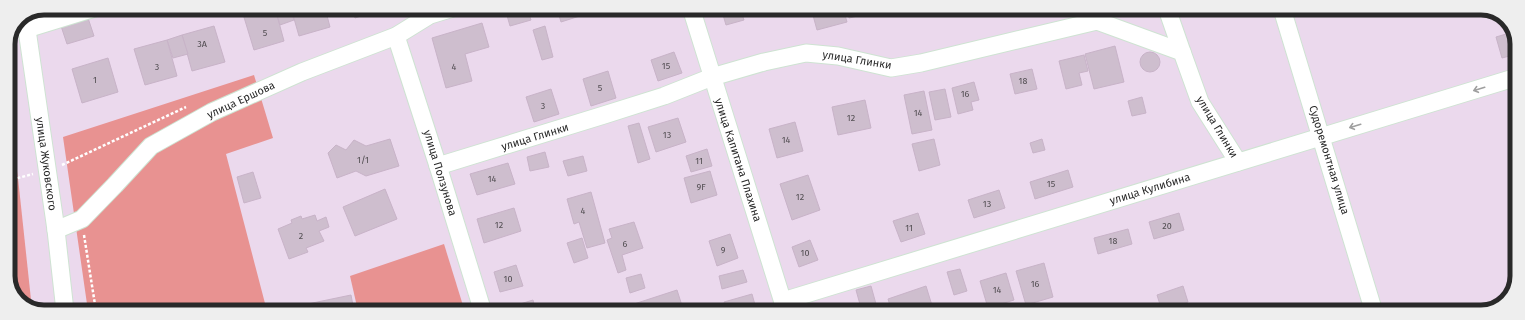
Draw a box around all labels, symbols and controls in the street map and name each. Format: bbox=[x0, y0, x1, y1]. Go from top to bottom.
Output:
house number: 5 bbox=[263, 28, 268, 38]
house number: 3А bbox=[197, 39, 208, 49]
street label: улица Глинки bbox=[821, 48, 893, 72]
house number: 15 bbox=[662, 61, 671, 71]
house number: 3 bbox=[155, 62, 159, 72]
house number: 4 bbox=[452, 62, 457, 72]
house number: 1 bbox=[93, 75, 97, 85]
house number: 18 bbox=[1019, 76, 1027, 86]
street label: улица Ершова bbox=[205, 79, 277, 121]
house number: 5 bbox=[598, 83, 603, 93]
one-way arrow bbox=[1473, 86, 1486, 93]
house number: 16 bbox=[961, 89, 970, 99]
street label: улица Глинки bbox=[1193, 94, 1241, 160]
street label: улица Капитана Плахина bbox=[712, 97, 764, 223]
house number: 3 bbox=[541, 101, 545, 111]
street label: Судоремонтная улица bbox=[1306, 104, 1352, 216]
house number: 14 bbox=[914, 108, 923, 118]
house number: 12 bbox=[847, 113, 855, 123]
street label: улица Жуковского bbox=[33, 116, 59, 212]
street label: улица Глинки bbox=[500, 121, 570, 153]
one-way arrow bbox=[1349, 123, 1362, 130]
street label: улица Ползунова bbox=[421, 128, 459, 218]
house number: 13 bbox=[663, 130, 671, 140]
house number: 14 bbox=[782, 135, 791, 145]
house number: 1/1 bbox=[357, 155, 369, 165]
house number: 11 bbox=[695, 156, 703, 166]
street label: улица Кулибина bbox=[1108, 171, 1192, 207]
house number: 14 bbox=[488, 174, 497, 184]
house number: 15 bbox=[1047, 179, 1056, 189]
house number: 9F bbox=[696, 182, 706, 192]
house number: 12 bbox=[796, 192, 804, 202]
house number: 13 bbox=[983, 199, 991, 209]
house number: 4 bbox=[581, 206, 586, 216]
house number: 12 bbox=[495, 220, 503, 230]
house number: 20 bbox=[1162, 221, 1172, 231]
house number: 11 bbox=[905, 223, 913, 233]
house number: 2 bbox=[299, 231, 303, 241]
house number: 18 bbox=[1109, 236, 1117, 246]
house number: 6 bbox=[623, 239, 628, 249]
house number: 9 bbox=[721, 245, 726, 255]
house number: 10 bbox=[801, 248, 809, 258]
house number: 10 bbox=[504, 274, 512, 284]
house number: 16 bbox=[1031, 279, 1040, 289]
house number: 14 bbox=[993, 285, 1002, 295]

